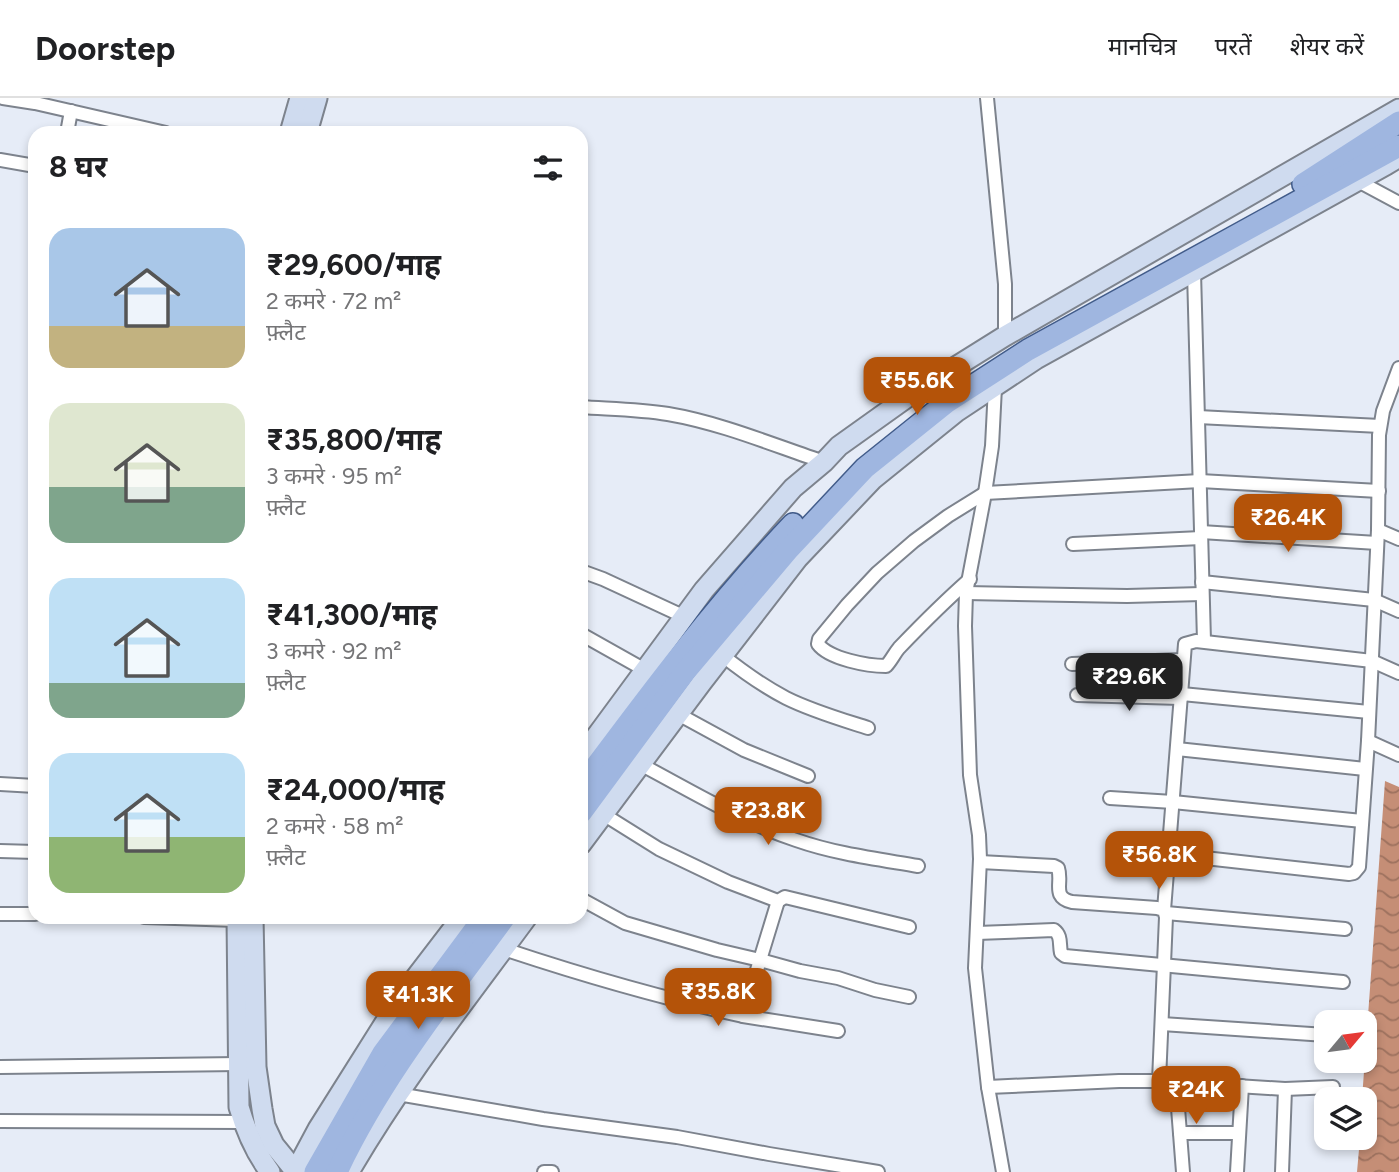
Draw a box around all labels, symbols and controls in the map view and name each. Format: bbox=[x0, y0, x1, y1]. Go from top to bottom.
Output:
text: Doorstep bbox=[35, 29, 175, 68]
text: मानचित्र bbox=[1108, 32, 1177, 61]
text: परतें bbox=[1215, 32, 1252, 61]
text: शेयर करें bbox=[1290, 32, 1364, 61]
text: 8 घर bbox=[49, 148, 107, 185]
icon: filters bbox=[529, 149, 567, 187]
text: ₹29,600/माह bbox=[266, 246, 441, 283]
icon: home bbox=[105, 256, 189, 340]
text: 2 कमरे · 72 m² bbox=[266, 287, 401, 315]
text: फ़्लैट bbox=[266, 318, 306, 346]
pin: ₹55.6K bbox=[860, 358, 974, 417]
text: ₹55.6K bbox=[880, 366, 954, 394]
text: ₹35,800/माह bbox=[266, 421, 441, 458]
icon: home bbox=[105, 431, 189, 515]
text: 3 कमरे · 95 m² bbox=[266, 462, 402, 490]
text: फ़्लैट bbox=[266, 493, 306, 521]
pin: ₹26.4K bbox=[1231, 494, 1345, 554]
text: ₹26.4K bbox=[1250, 503, 1326, 531]
text: ₹41,300/माह bbox=[266, 596, 437, 633]
icon: home bbox=[105, 606, 189, 690]
text: 3 कमरे · 92 m² bbox=[266, 637, 402, 665]
pin: ₹29.6K bbox=[1072, 654, 1186, 713]
text: ₹29.6K bbox=[1092, 662, 1166, 690]
text: फ़्लैट bbox=[266, 668, 306, 696]
text: ₹24,000/माह bbox=[266, 771, 445, 808]
icon: home bbox=[105, 781, 189, 865]
pin: ₹23.8K bbox=[711, 788, 825, 847]
text: ₹23.8K bbox=[730, 796, 806, 824]
text: 2 कमरे · 58 m² bbox=[266, 812, 403, 840]
pin: ₹56.8K bbox=[1102, 832, 1216, 891]
text: ₹56.8K bbox=[1121, 840, 1197, 868]
text: फ़्लैट bbox=[266, 843, 306, 871]
pin: ₹35.8K bbox=[661, 968, 775, 1028]
pin: ₹41.3K bbox=[361, 972, 475, 1031]
text: ₹35.8K bbox=[680, 977, 756, 1005]
text: ₹41.3K bbox=[382, 980, 454, 1008]
north arrow bbox=[1314, 1010, 1377, 1073]
map controls bbox=[1314, 1010, 1377, 1150]
pin: ₹24K bbox=[1155, 1066, 1237, 1126]
text: ₹24K bbox=[1168, 1075, 1225, 1103]
button: layers bbox=[1314, 1087, 1377, 1150]

